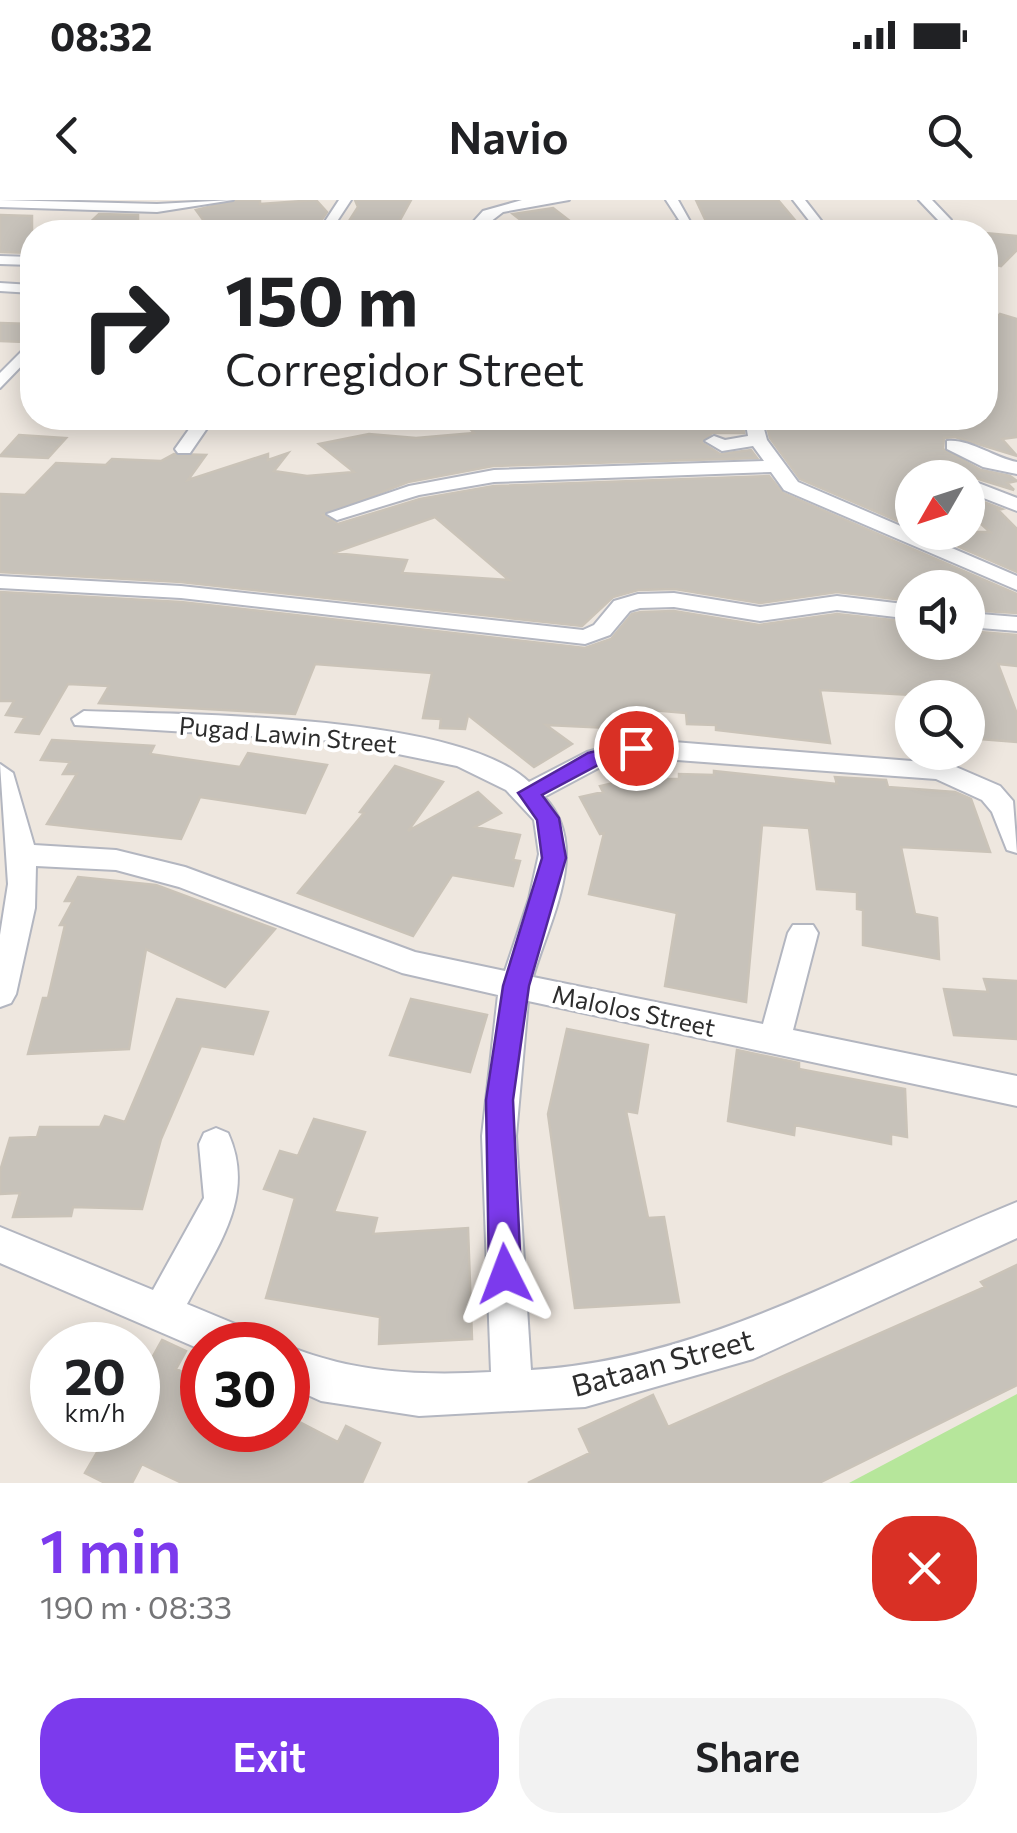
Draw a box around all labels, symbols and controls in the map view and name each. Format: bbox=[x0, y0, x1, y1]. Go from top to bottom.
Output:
text: 08:32 bbox=[50, 12, 152, 59]
icon: back bbox=[40, 108, 95, 163]
text: Navio bbox=[448, 108, 569, 163]
icon: search bbox=[922, 108, 977, 163]
text: 150 m bbox=[225, 255, 418, 340]
icon: right bbox=[60, 260, 190, 390]
text: Corregidor Street bbox=[225, 340, 584, 395]
north arrow bbox=[895, 460, 985, 550]
map controls bbox=[895, 460, 985, 770]
button: sound bbox=[895, 570, 985, 660]
button: search bbox=[895, 680, 985, 770]
pin bbox=[594, 706, 679, 791]
street label: Pugad Lawin Street bbox=[178, 710, 398, 758]
icon: arrive bbox=[609, 721, 664, 776]
street label: Malolos Street bbox=[550, 978, 718, 1042]
position arrow bbox=[453, 1222, 557, 1326]
street label: Bataan Street bbox=[567, 1319, 757, 1403]
speed limit sign: 30 bbox=[180, 1322, 310, 1452]
text: 20 bbox=[64, 1344, 126, 1405]
text: km/h bbox=[65, 1397, 125, 1427]
text: 1 min bbox=[40, 1512, 181, 1585]
button: close bbox=[872, 1516, 977, 1621]
text: 190 m · 08:33 bbox=[40, 1586, 232, 1626]
button: Exit bbox=[40, 1698, 499, 1813]
button: Share bbox=[519, 1698, 977, 1813]

